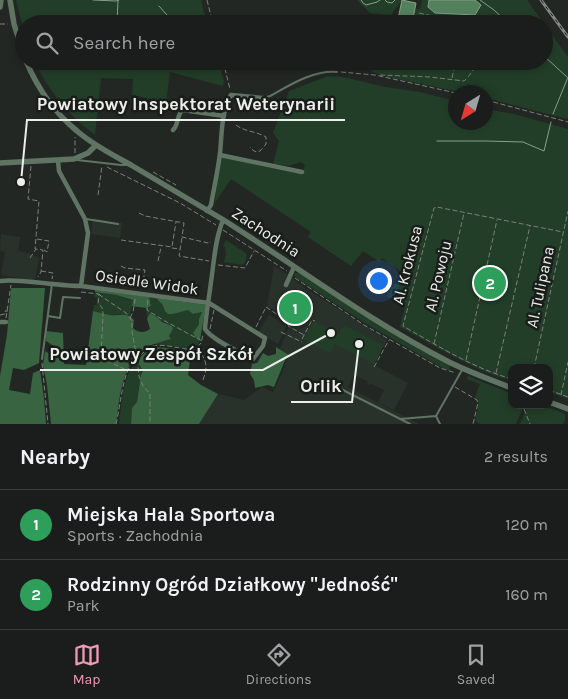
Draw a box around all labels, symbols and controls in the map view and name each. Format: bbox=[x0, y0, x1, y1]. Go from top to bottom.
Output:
search box bbox=[15, 15, 553, 70]
icon: search bbox=[33, 29, 61, 57]
text: Search here bbox=[73, 32, 175, 54]
north arrow bbox=[448, 85, 493, 130]
callout: Powiatowy Inspektorat Weterynarii bbox=[27, 87, 345, 120]
text: Powiatowy Inspektorat Weterynarii bbox=[37, 93, 335, 115]
street label: Zachodnia bbox=[228, 203, 304, 261]
street label: Al. Krokusa bbox=[388, 224, 426, 306]
street label: Al. Powoju bbox=[421, 238, 455, 314]
street label: Al. Tulipana bbox=[522, 245, 558, 329]
pin: 2 bbox=[474, 264, 506, 302]
street label: Osiedle Widok bbox=[94, 265, 200, 299]
your location bbox=[366, 268, 392, 294]
pin: 1 bbox=[279, 289, 311, 327]
callout: Powiatowy Zespół Szkół bbox=[40, 337, 263, 370]
text: Powiatowy Zespół Szkół bbox=[49, 343, 253, 365]
map controls bbox=[508, 364, 553, 409]
button: layers bbox=[508, 364, 553, 409]
callout: Orlik bbox=[291, 369, 352, 402]
text: Orlik bbox=[300, 375, 342, 397]
text: Nearby bbox=[20, 445, 90, 469]
text: 2 results bbox=[484, 447, 548, 466]
text: Miejska Hala Sportowa bbox=[67, 504, 275, 526]
text: 1 bbox=[33, 515, 39, 534]
text: 120 m bbox=[505, 515, 548, 534]
text: Sports · Zachodnia bbox=[67, 526, 203, 545]
text: Rodzinny Ogród Działkowy "Jedność" bbox=[67, 574, 398, 596]
text: 2 bbox=[31, 585, 41, 604]
text: 160 m bbox=[505, 585, 548, 604]
text: Park bbox=[67, 596, 99, 615]
tab: Map bbox=[73, 641, 101, 688]
tab: Directions bbox=[246, 641, 312, 688]
tab: Saved bbox=[457, 641, 495, 688]

